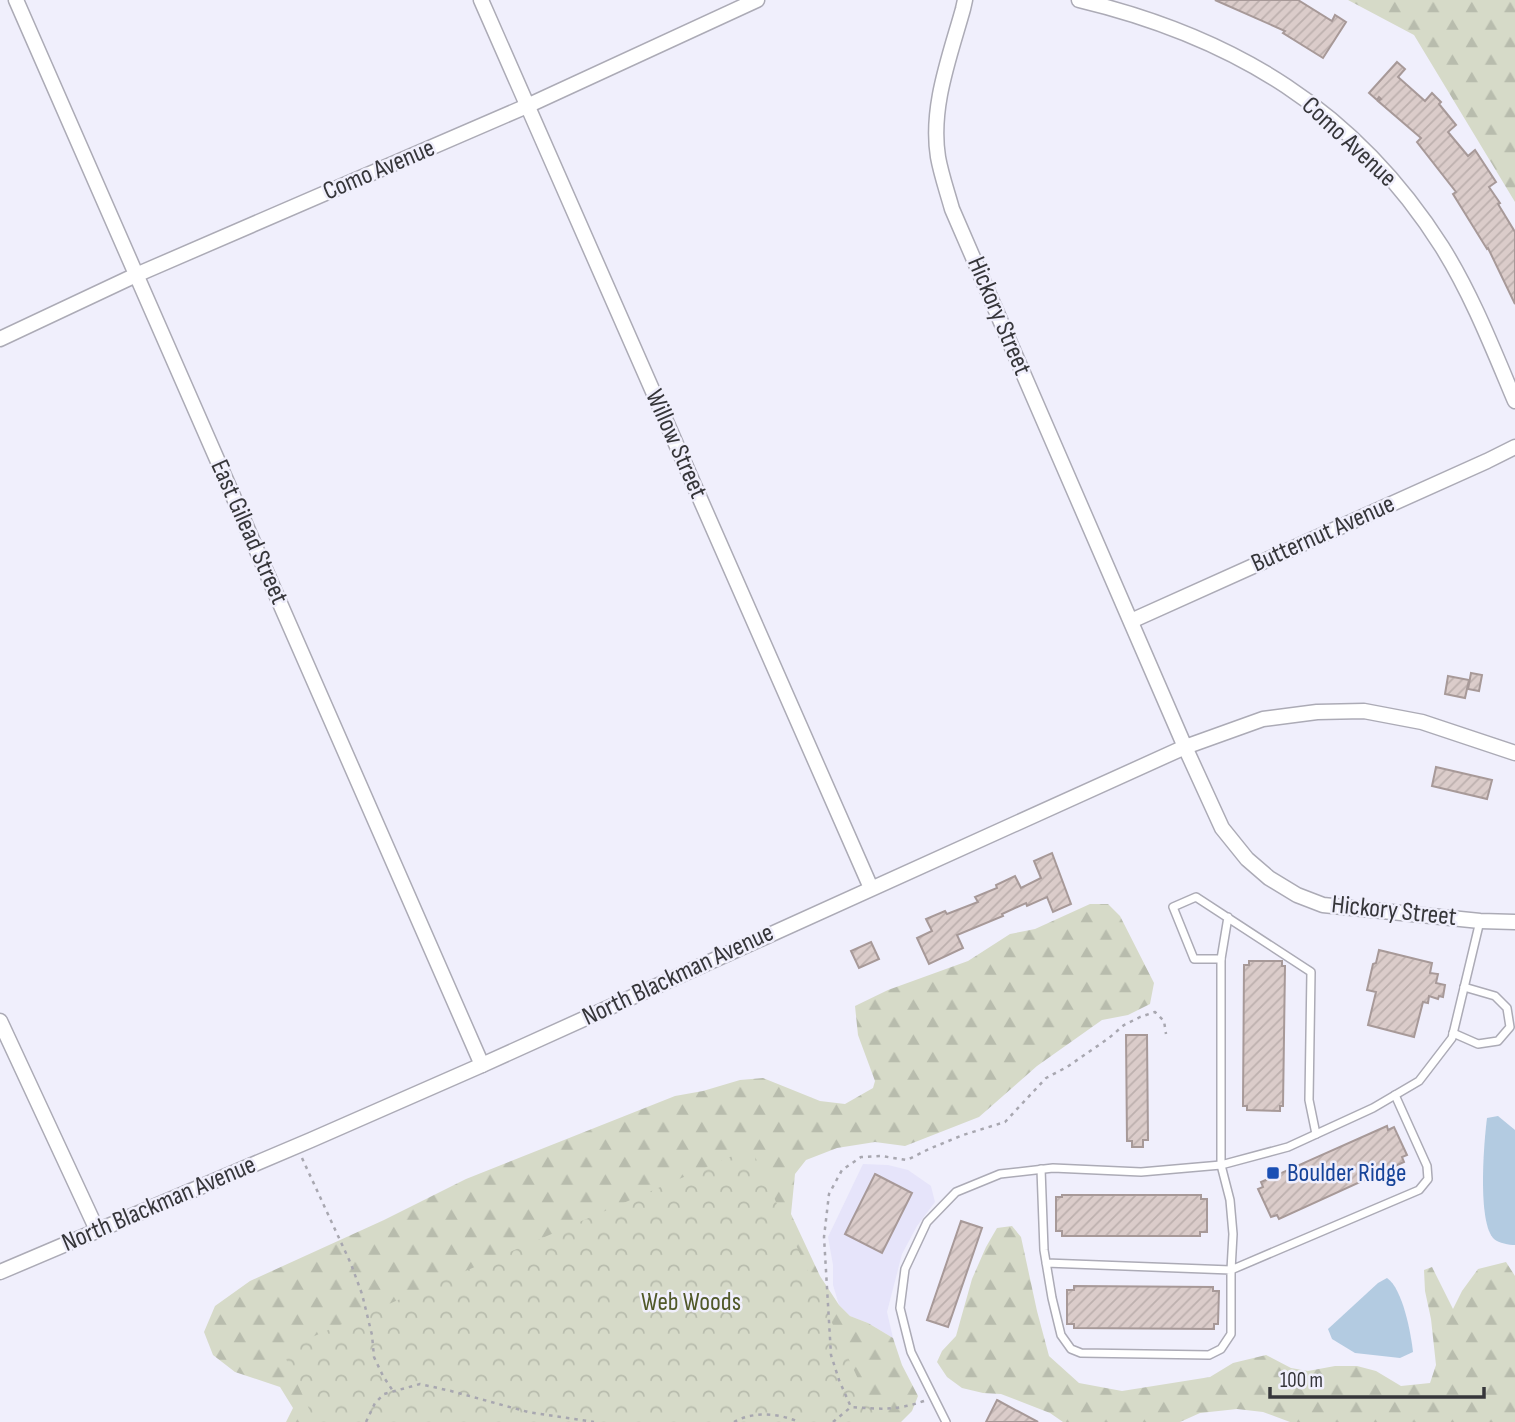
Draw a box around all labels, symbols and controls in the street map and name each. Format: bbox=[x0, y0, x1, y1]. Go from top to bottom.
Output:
street label: Como Avenue bbox=[1295, 90, 1403, 194]
street label: Como Avenue bbox=[318, 133, 440, 207]
street label: Hickory Street bbox=[960, 252, 1038, 380]
street label: Willow Street bbox=[638, 385, 714, 503]
street label: East Gilead Street bbox=[203, 455, 295, 609]
street label: Butternut Avenue bbox=[1247, 489, 1399, 579]
street label: Hickory Street bbox=[1330, 889, 1458, 933]
street label: North Blackman Avenue bbox=[578, 917, 778, 1033]
street label: North Blackman Avenue bbox=[58, 1149, 260, 1259]
place label: Boulder Ridge bbox=[1287, 1158, 1406, 1189]
marker: Boulder Ridge bbox=[1265, 1165, 1281, 1181]
park label: Web Woods bbox=[641, 1287, 741, 1318]
scale bar bbox=[1270, 1356, 1484, 1400]
text: 100 m bbox=[1280, 1368, 1323, 1393]

